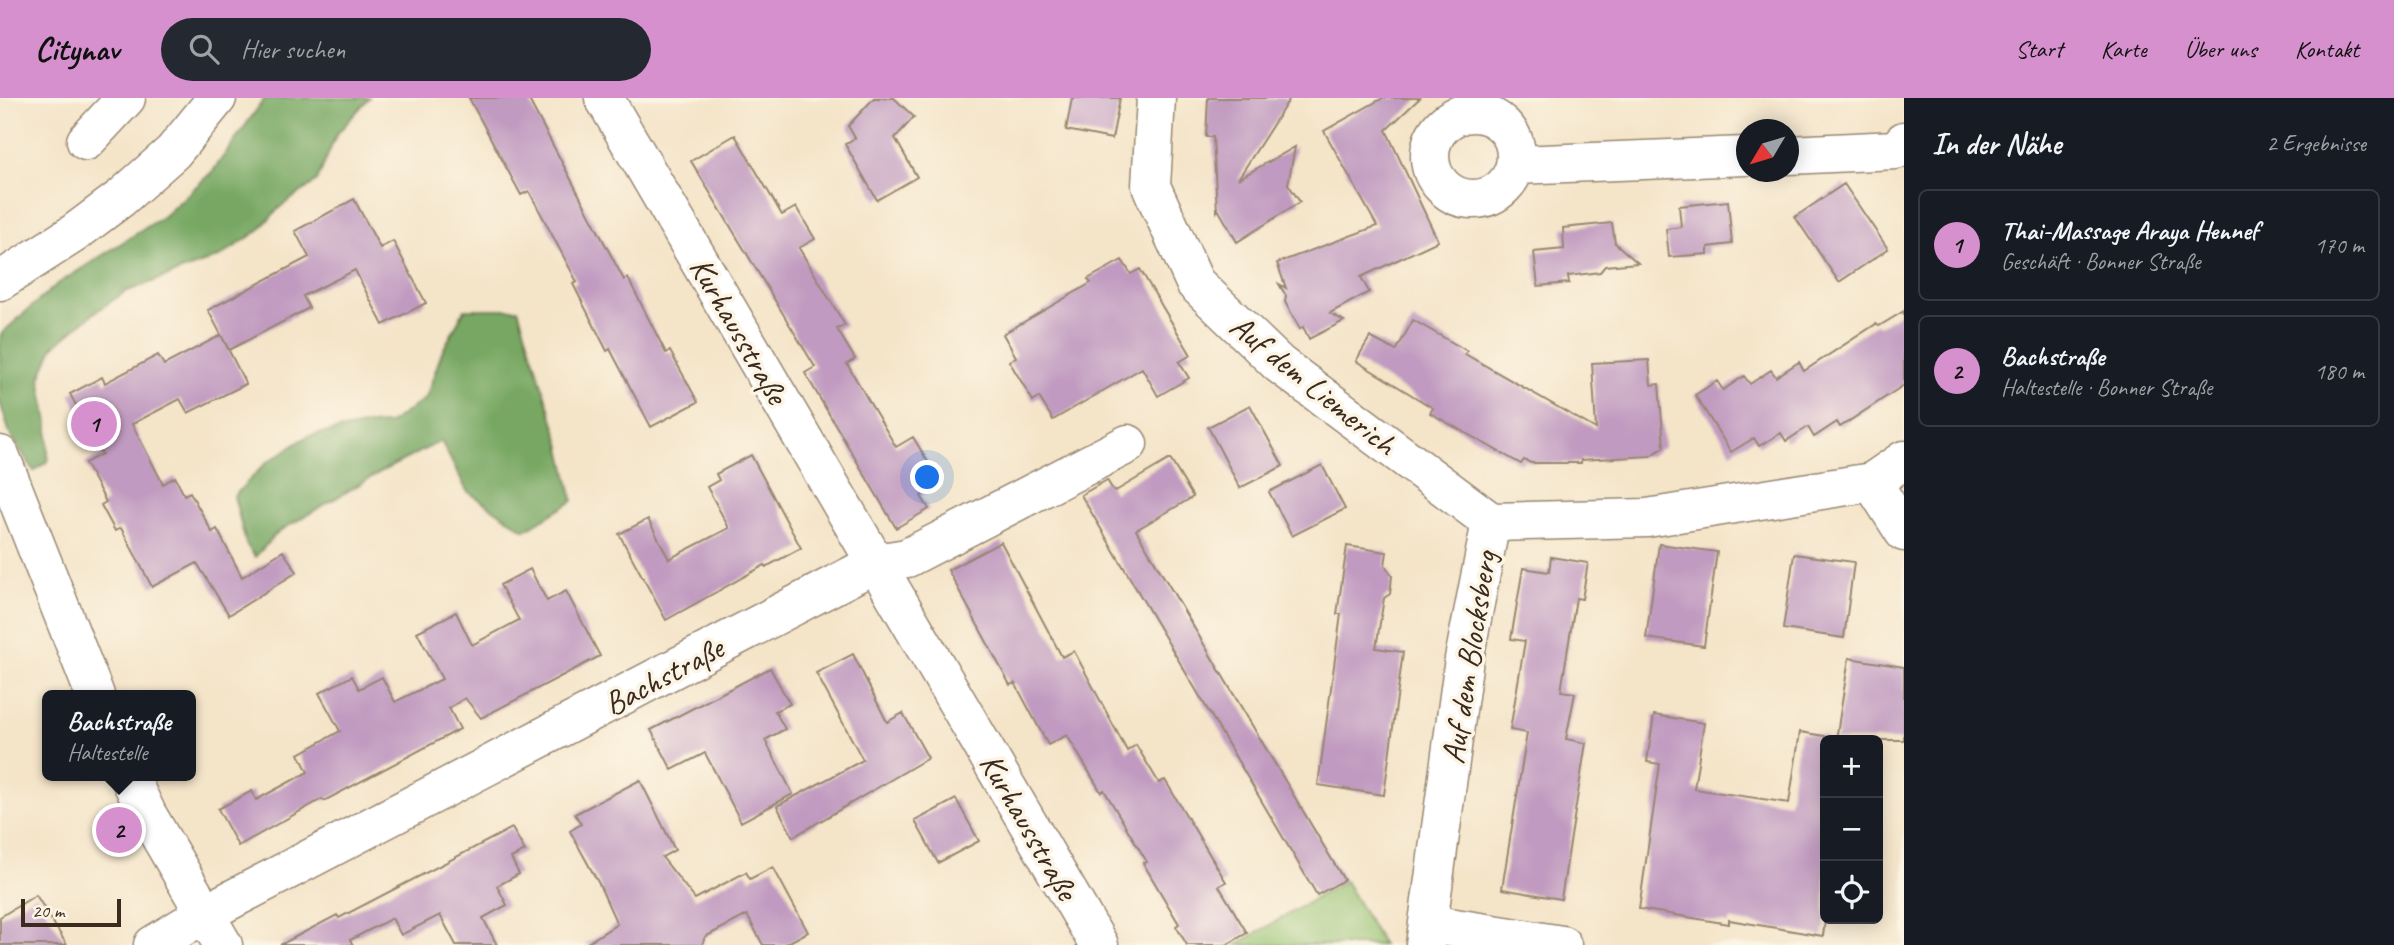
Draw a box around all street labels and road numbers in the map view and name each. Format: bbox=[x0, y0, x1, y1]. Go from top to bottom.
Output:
street label: Kurhausstraße bbox=[680, 250, 799, 413]
street label: Auf dem Liemerich bbox=[1222, 305, 1407, 466]
street label: Auf dem Blocksberg bbox=[1431, 547, 1507, 767]
street label: Bachstraße bbox=[596, 626, 732, 725]
street label: Kurhausstraße bbox=[970, 746, 1089, 909]

